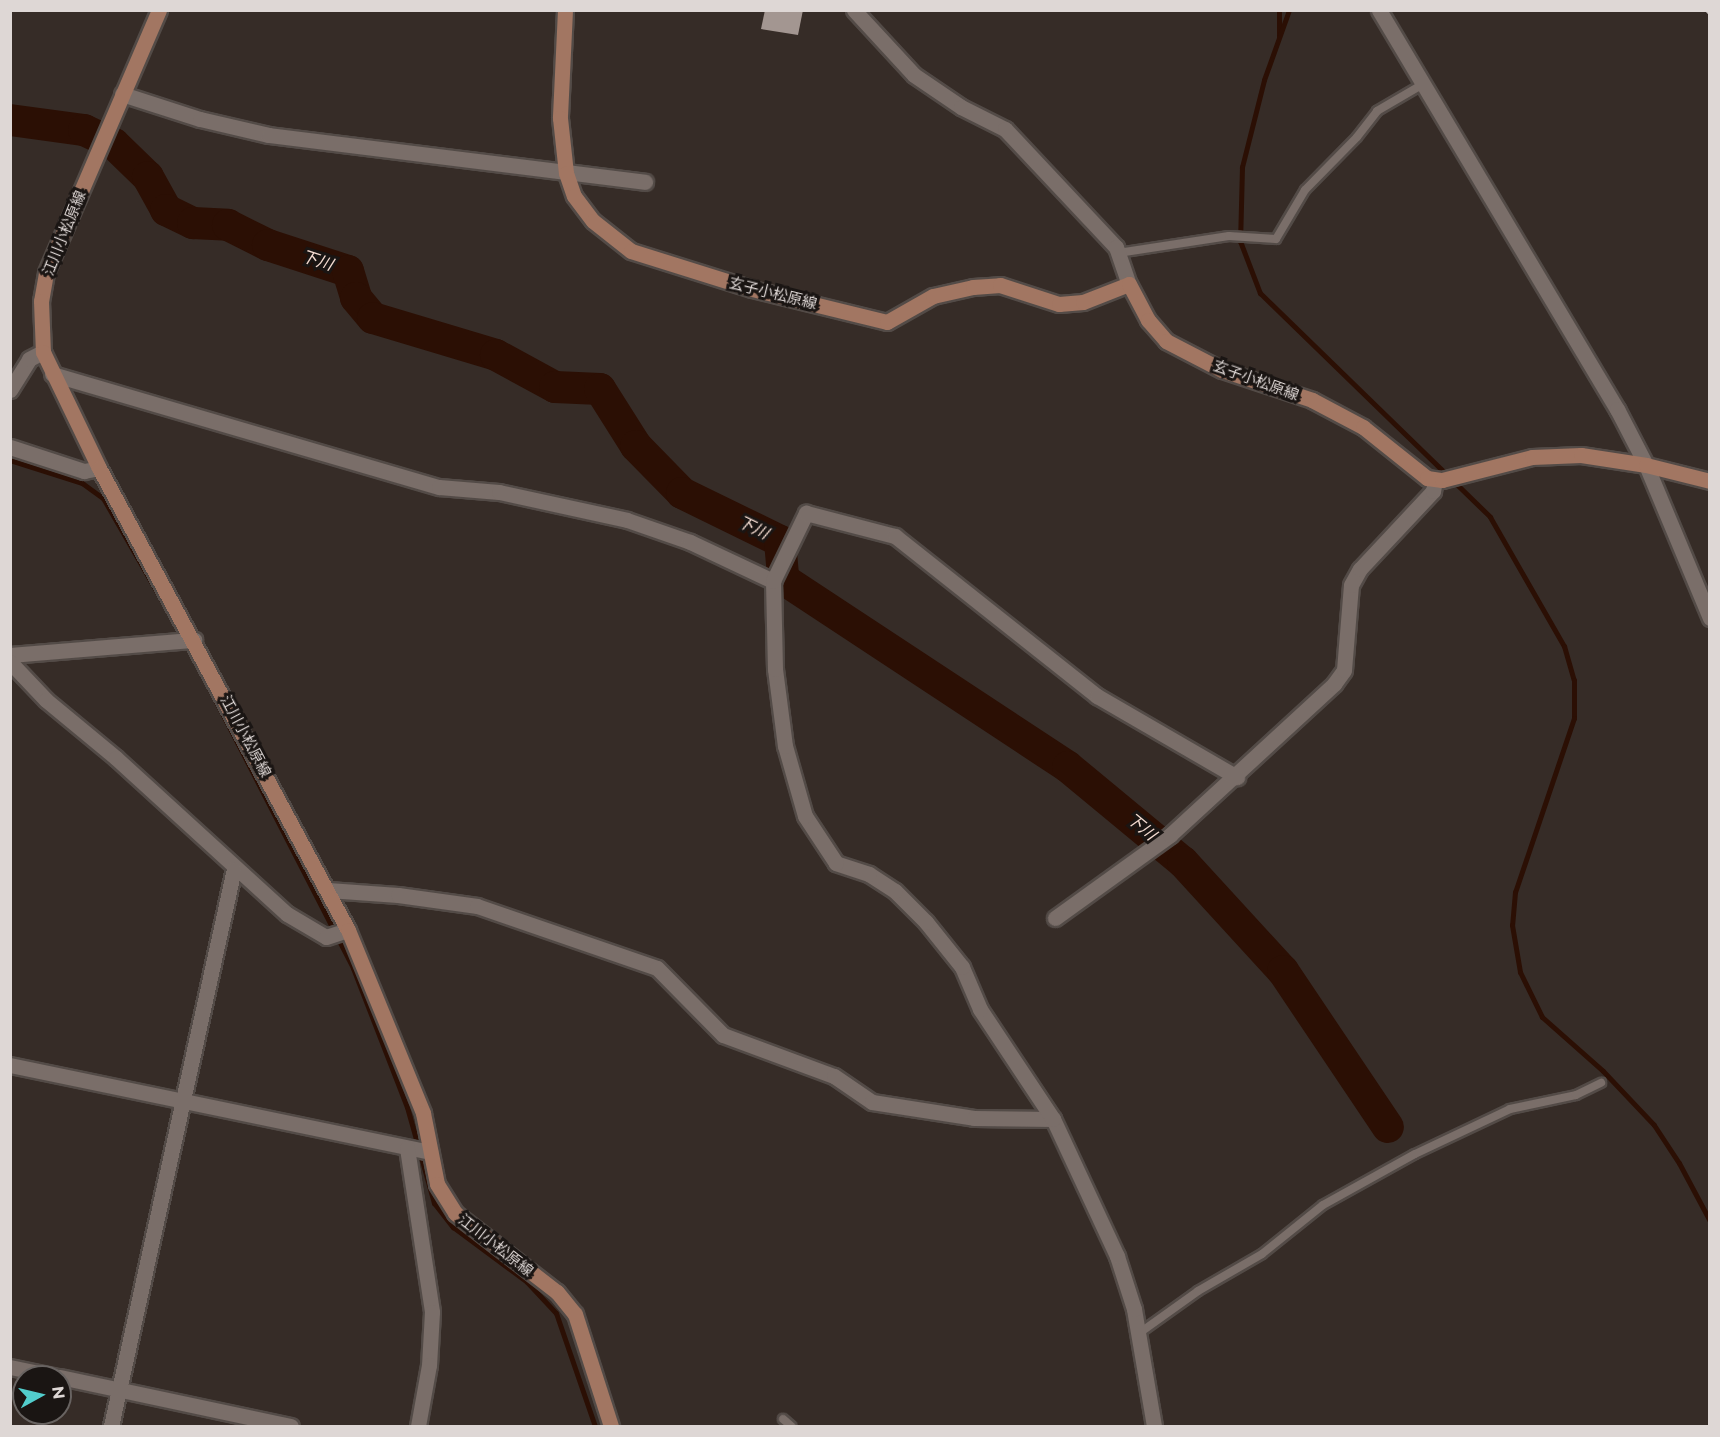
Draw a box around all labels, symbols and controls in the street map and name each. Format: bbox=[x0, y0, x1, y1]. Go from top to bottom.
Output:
street label: 江川小松原線 bbox=[39, 188, 89, 278]
water label: 下川 bbox=[299, 247, 335, 275]
street label: 玄子小松原線 bbox=[727, 273, 819, 313]
street label: 玄子小松原線 bbox=[1211, 356, 1301, 404]
water label: 下川 bbox=[734, 512, 772, 544]
street label: 江川小松原線 bbox=[217, 692, 275, 780]
water label: 下川 bbox=[1123, 809, 1159, 845]
street label: 江川小松原線 bbox=[455, 1210, 537, 1280]
north arrow bbox=[12, 1365, 72, 1425]
text: N bbox=[48, 1385, 69, 1400]

